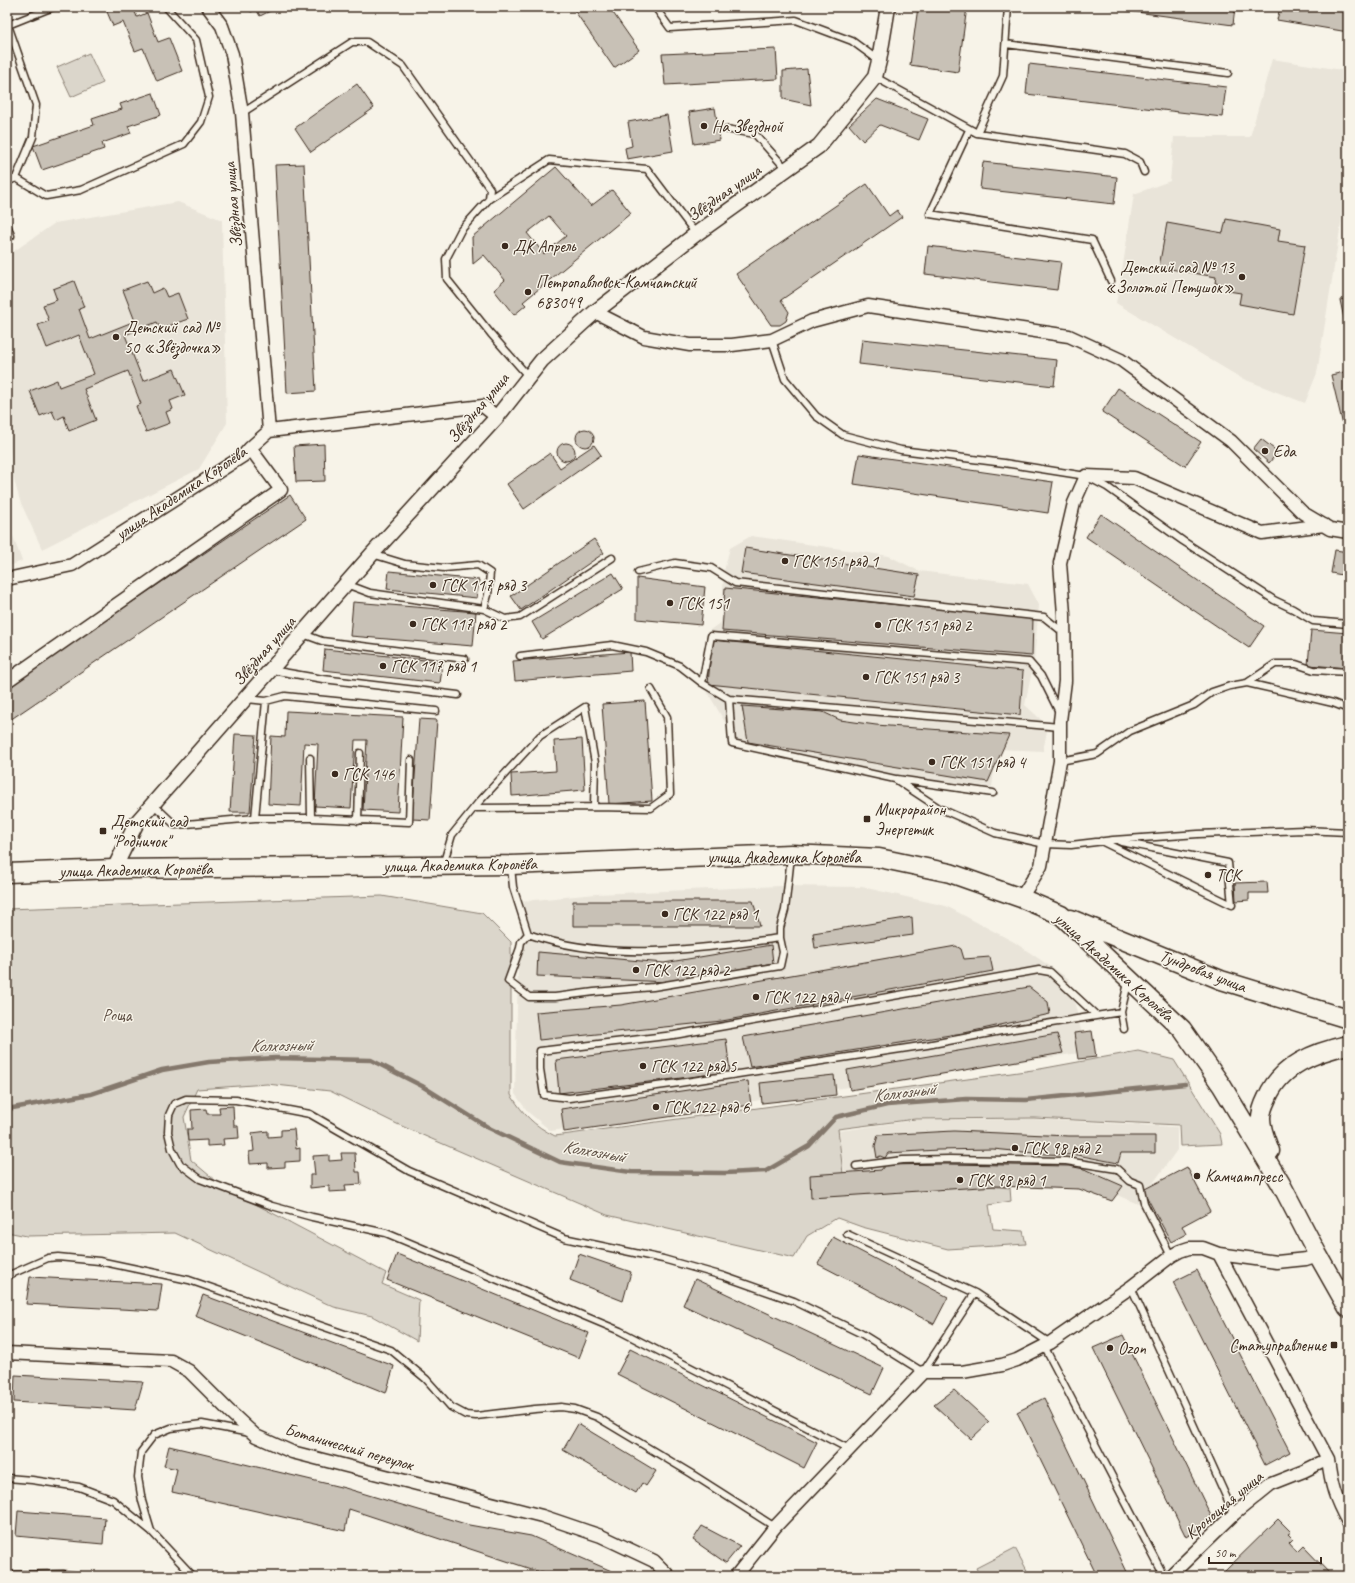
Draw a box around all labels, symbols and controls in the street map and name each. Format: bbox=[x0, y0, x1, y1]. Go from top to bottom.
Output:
place label: На Звездной bbox=[712, 116, 784, 138]
marker: На Звездной bbox=[699, 121, 709, 131]
street label: Звёздная улица bbox=[683, 159, 766, 227]
street label: Звёздная улица bbox=[219, 160, 248, 248]
place label: ДК Апрель bbox=[513, 236, 577, 257]
marker: ДК Апрель bbox=[500, 241, 510, 251]
place label: Детский сад № 13 «Золотой Петушок» bbox=[1105, 257, 1235, 298]
place label: Петропавловск-Камчатский 683049 bbox=[536, 272, 698, 313]
marker: Детский сад № 13 «Золотой Петушок» bbox=[1237, 272, 1247, 282]
marker: Петропавловск-Камчатский 683049 bbox=[523, 287, 533, 297]
place label: Детский сад № 50 «Звёздочка» bbox=[124, 317, 221, 359]
marker: Детский сад № 50 «Звёздочка» bbox=[111, 332, 121, 342]
street label: Звёздная улица bbox=[443, 368, 515, 448]
street label: улица Академика Королёва bbox=[111, 440, 252, 545]
place label: Еда bbox=[1273, 441, 1297, 462]
marker: Еда bbox=[1260, 446, 1270, 456]
place label: ГСК 151 ряд 1 bbox=[793, 551, 880, 572]
marker: ГСК 151 ряд 1 bbox=[780, 556, 790, 566]
place label: ГСК 117 ряд 3 bbox=[441, 575, 528, 596]
marker: ГСК 117 ряд 3 bbox=[428, 580, 438, 590]
place label: ГСК 151 bbox=[678, 593, 731, 614]
marker: ГСК 151 bbox=[665, 598, 675, 608]
street label: Звёздная улица bbox=[228, 611, 301, 691]
place label: ГСК 117 ряд 2 bbox=[421, 614, 508, 635]
place label: ГСК 151 ряд 2 bbox=[886, 615, 973, 636]
marker: ГСК 117 ряд 2 bbox=[408, 619, 418, 629]
marker: ГСК 151 ряд 2 bbox=[873, 620, 883, 630]
place label: ГСК 117 ряд 1 bbox=[391, 656, 478, 677]
marker: ГСК 117 ряд 1 bbox=[378, 661, 388, 671]
place label: ГСК 151 ряд 3 bbox=[874, 667, 961, 688]
marker: ГСК 151 ряд 3 bbox=[861, 672, 871, 682]
place label: ГСК 151 ряд 4 bbox=[940, 752, 1028, 773]
marker: ГСК 151 ряд 4 bbox=[927, 757, 937, 767]
place label: ГСК 146 bbox=[343, 764, 396, 785]
marker: ГСК 146 bbox=[330, 769, 340, 779]
place label: Микрорайон Энергетик bbox=[875, 799, 947, 840]
place label: Детский сад "Родничок" bbox=[111, 811, 189, 852]
marker: Микрорайон Энергетик bbox=[862, 814, 872, 824]
marker: Детский сад "Родничок" bbox=[98, 826, 108, 836]
street label: улица Академика Королёва bbox=[706, 847, 862, 868]
street label: улица Академика Королёва bbox=[382, 853, 539, 877]
street label: улица Академика Королёва bbox=[58, 858, 215, 882]
place label: ТСК bbox=[1216, 865, 1243, 886]
marker: ТСК bbox=[1203, 870, 1213, 880]
place label: ГСК 122 ряд 1 bbox=[673, 904, 760, 925]
street label: улица Академика Королёва bbox=[1049, 907, 1179, 1027]
marker: ГСК 122 ряд 1 bbox=[660, 909, 670, 919]
street label: Тундровая улица bbox=[1157, 945, 1251, 998]
place label: ГСК 122 ряд 2 bbox=[644, 960, 731, 981]
marker: ГСК 122 ряд 2 bbox=[631, 965, 641, 975]
place label: ГСК 122 ряд 4 bbox=[764, 987, 852, 1008]
marker: ГСК 122 ряд 4 bbox=[751, 992, 761, 1002]
park label: Роща bbox=[102, 1005, 133, 1026]
water label: Колхозный bbox=[250, 1033, 316, 1057]
place label: ГСК 122 ряд 5 bbox=[651, 1056, 738, 1077]
marker: ГСК 122 ряд 5 bbox=[638, 1061, 648, 1071]
water label: Колхозный bbox=[872, 1077, 940, 1107]
place label: ГСК 122 ряд 6 bbox=[664, 1097, 751, 1118]
marker: ГСК 122 ряд 6 bbox=[651, 1102, 661, 1112]
water label: Колхозный bbox=[561, 1135, 630, 1168]
place label: ГСК 98 ряд 2 bbox=[1023, 1138, 1102, 1159]
marker: ГСК 98 ряд 2 bbox=[1010, 1143, 1020, 1153]
place label: Камчатпресс bbox=[1205, 1166, 1284, 1187]
place label: ГСК 98 ряд 1 bbox=[968, 1170, 1047, 1191]
marker: Камчатпресс bbox=[1192, 1171, 1202, 1181]
marker: ГСК 98 ряд 1 bbox=[955, 1175, 965, 1185]
place label: Статуправление bbox=[1229, 1335, 1327, 1356]
place label: Ozon bbox=[1118, 1338, 1146, 1359]
marker: Статуправление bbox=[1329, 1340, 1339, 1350]
marker: Ozon bbox=[1105, 1343, 1115, 1353]
street label: Ботанический переулок bbox=[283, 1419, 417, 1476]
street label: Кроноцкая улица bbox=[1181, 1465, 1268, 1544]
scale bar bbox=[1209, 1539, 1321, 1565]
text: 50 m bbox=[1215, 1545, 1237, 1561]

